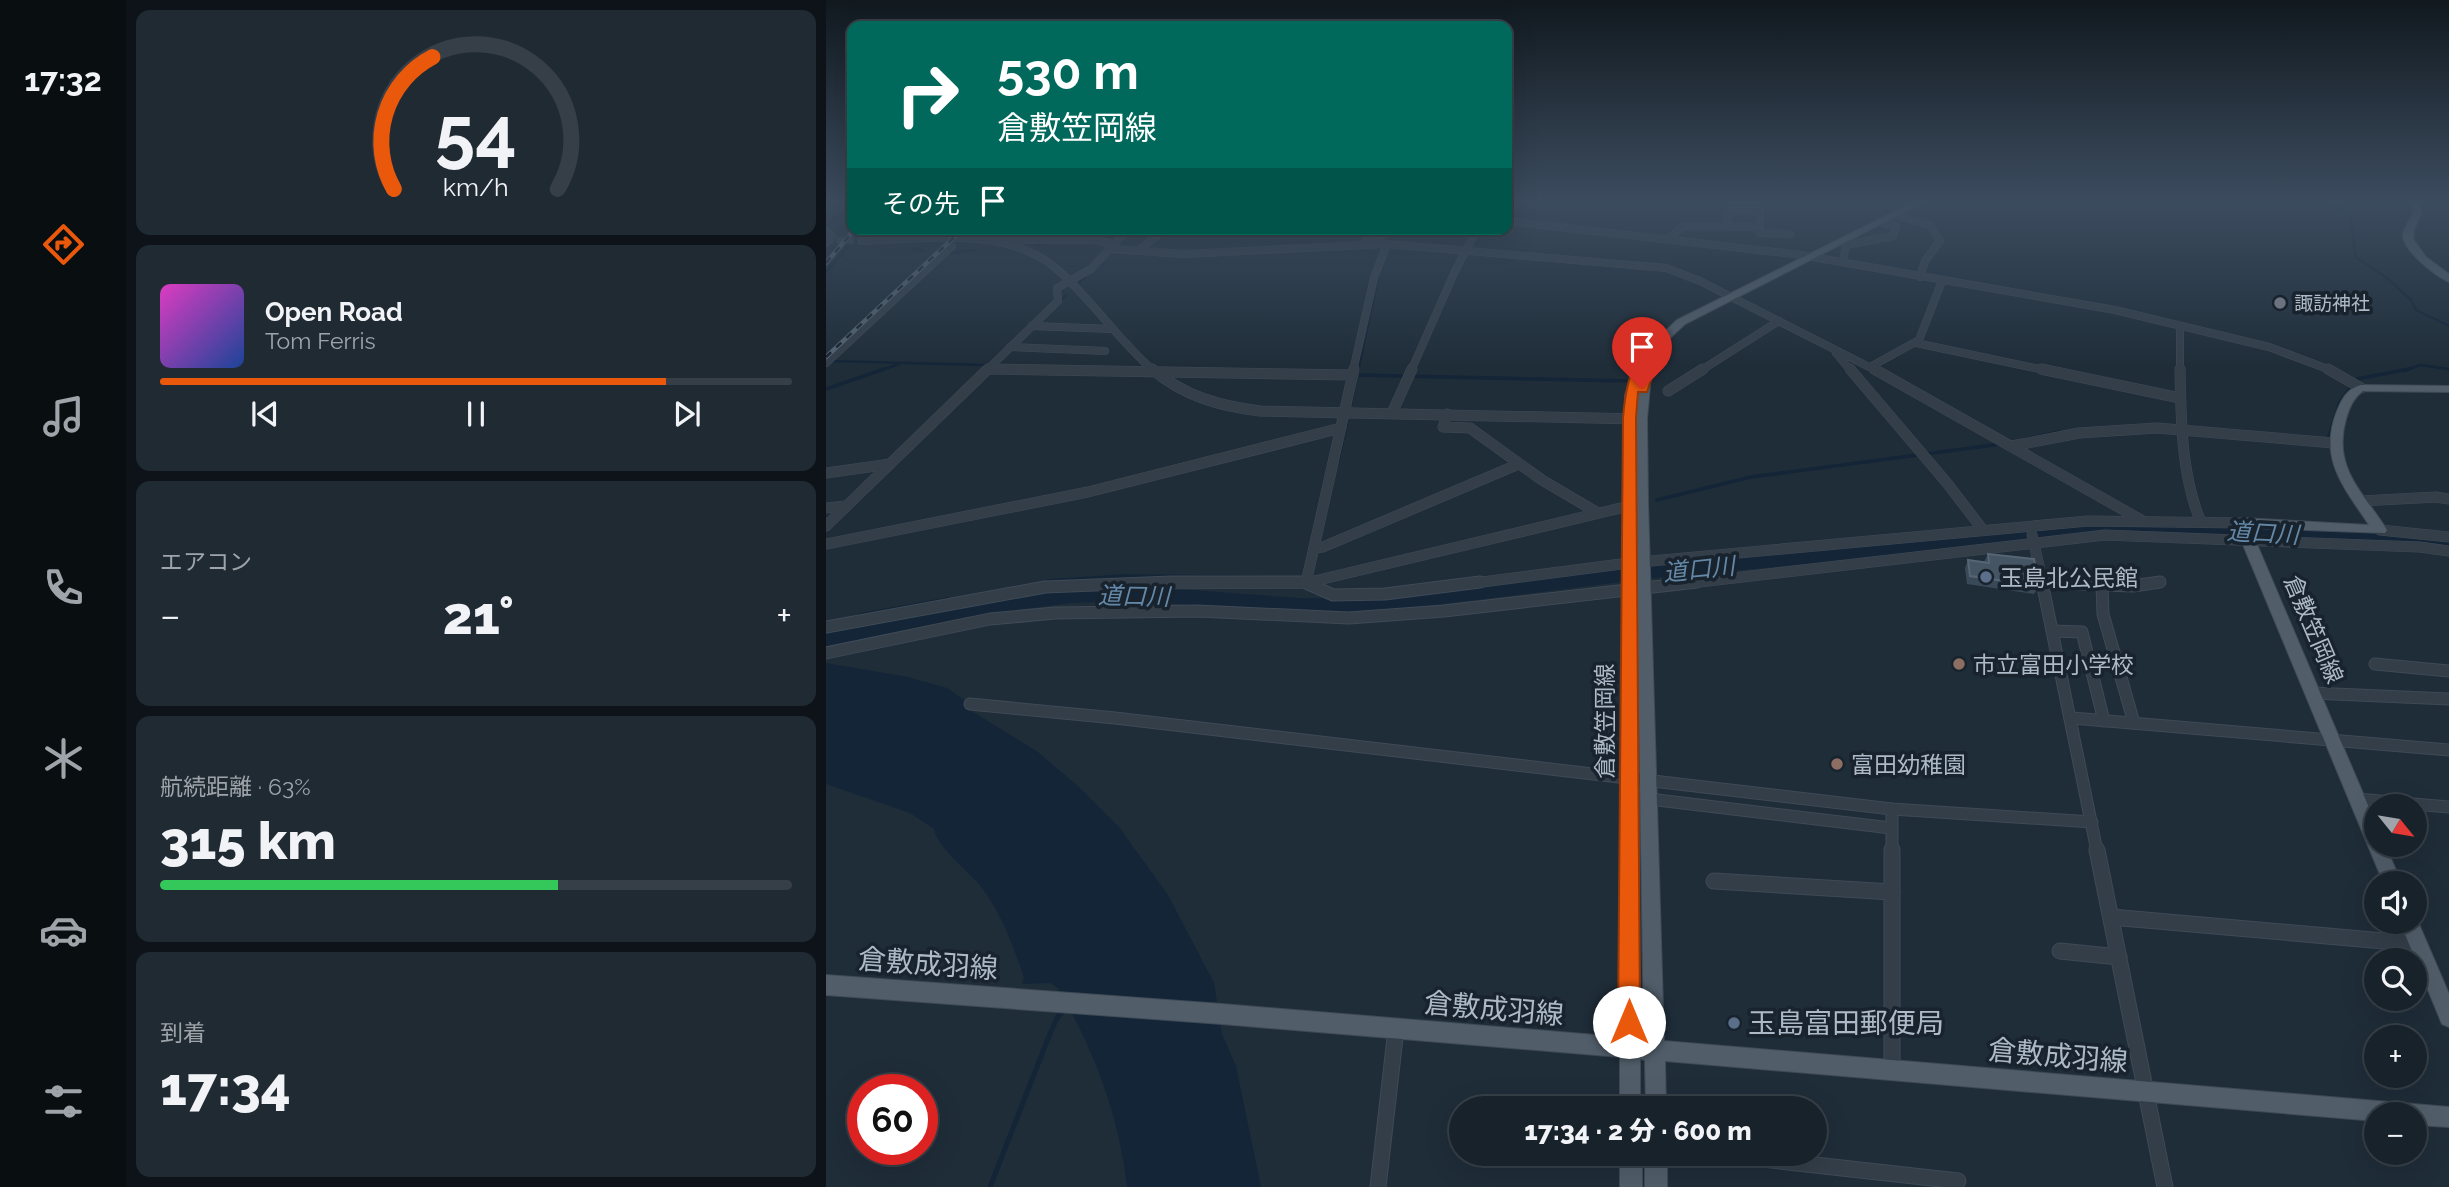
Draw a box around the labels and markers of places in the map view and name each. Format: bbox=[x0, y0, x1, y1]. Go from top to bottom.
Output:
place label: 諏訪神社 bbox=[2294, 292, 2370, 314]
marker: 諏訪神社 bbox=[2272, 295, 2288, 311]
pin bbox=[1612, 317, 1672, 389]
place label: 玉島北公民館 bbox=[2000, 564, 2138, 591]
marker: 玉島北公民館 bbox=[1978, 569, 1994, 585]
place label: 市立富田小学校 bbox=[1973, 651, 2134, 678]
marker: 市立富田小学校 bbox=[1951, 656, 1967, 672]
place label: 富田幼稚園 bbox=[1851, 751, 1966, 778]
marker: 富田幼稚園 bbox=[1829, 756, 1845, 772]
place label: 玉島富田郵便局 bbox=[1748, 1007, 1944, 1040]
marker: 玉島富田郵便局 bbox=[1726, 1015, 1742, 1031]

